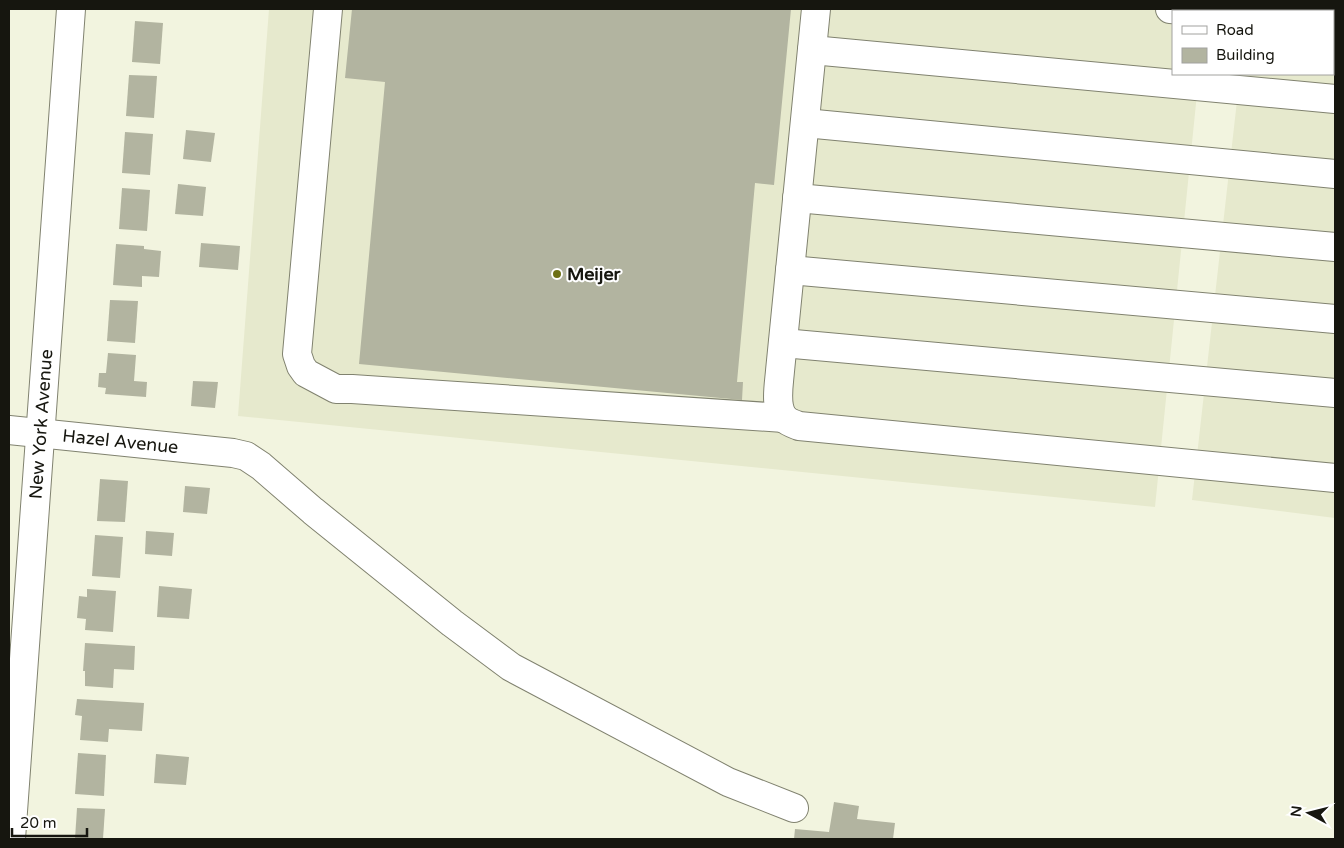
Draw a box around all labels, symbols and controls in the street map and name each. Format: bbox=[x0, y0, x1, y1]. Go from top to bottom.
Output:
legend bbox=[1172, 10, 1334, 75]
text: Road bbox=[1216, 21, 1254, 39]
text: Building bbox=[1216, 46, 1275, 64]
place label: Meijer bbox=[567, 263, 622, 285]
marker: Meijer bbox=[551, 268, 563, 280]
street label: New York Avenue bbox=[25, 348, 57, 500]
street label: Hazel Avenue bbox=[61, 425, 179, 458]
north arrow bbox=[1284, 788, 1334, 838]
text: N bbox=[1287, 805, 1306, 818]
scale bar bbox=[12, 806, 88, 838]
text: 20 m bbox=[20, 814, 57, 832]

